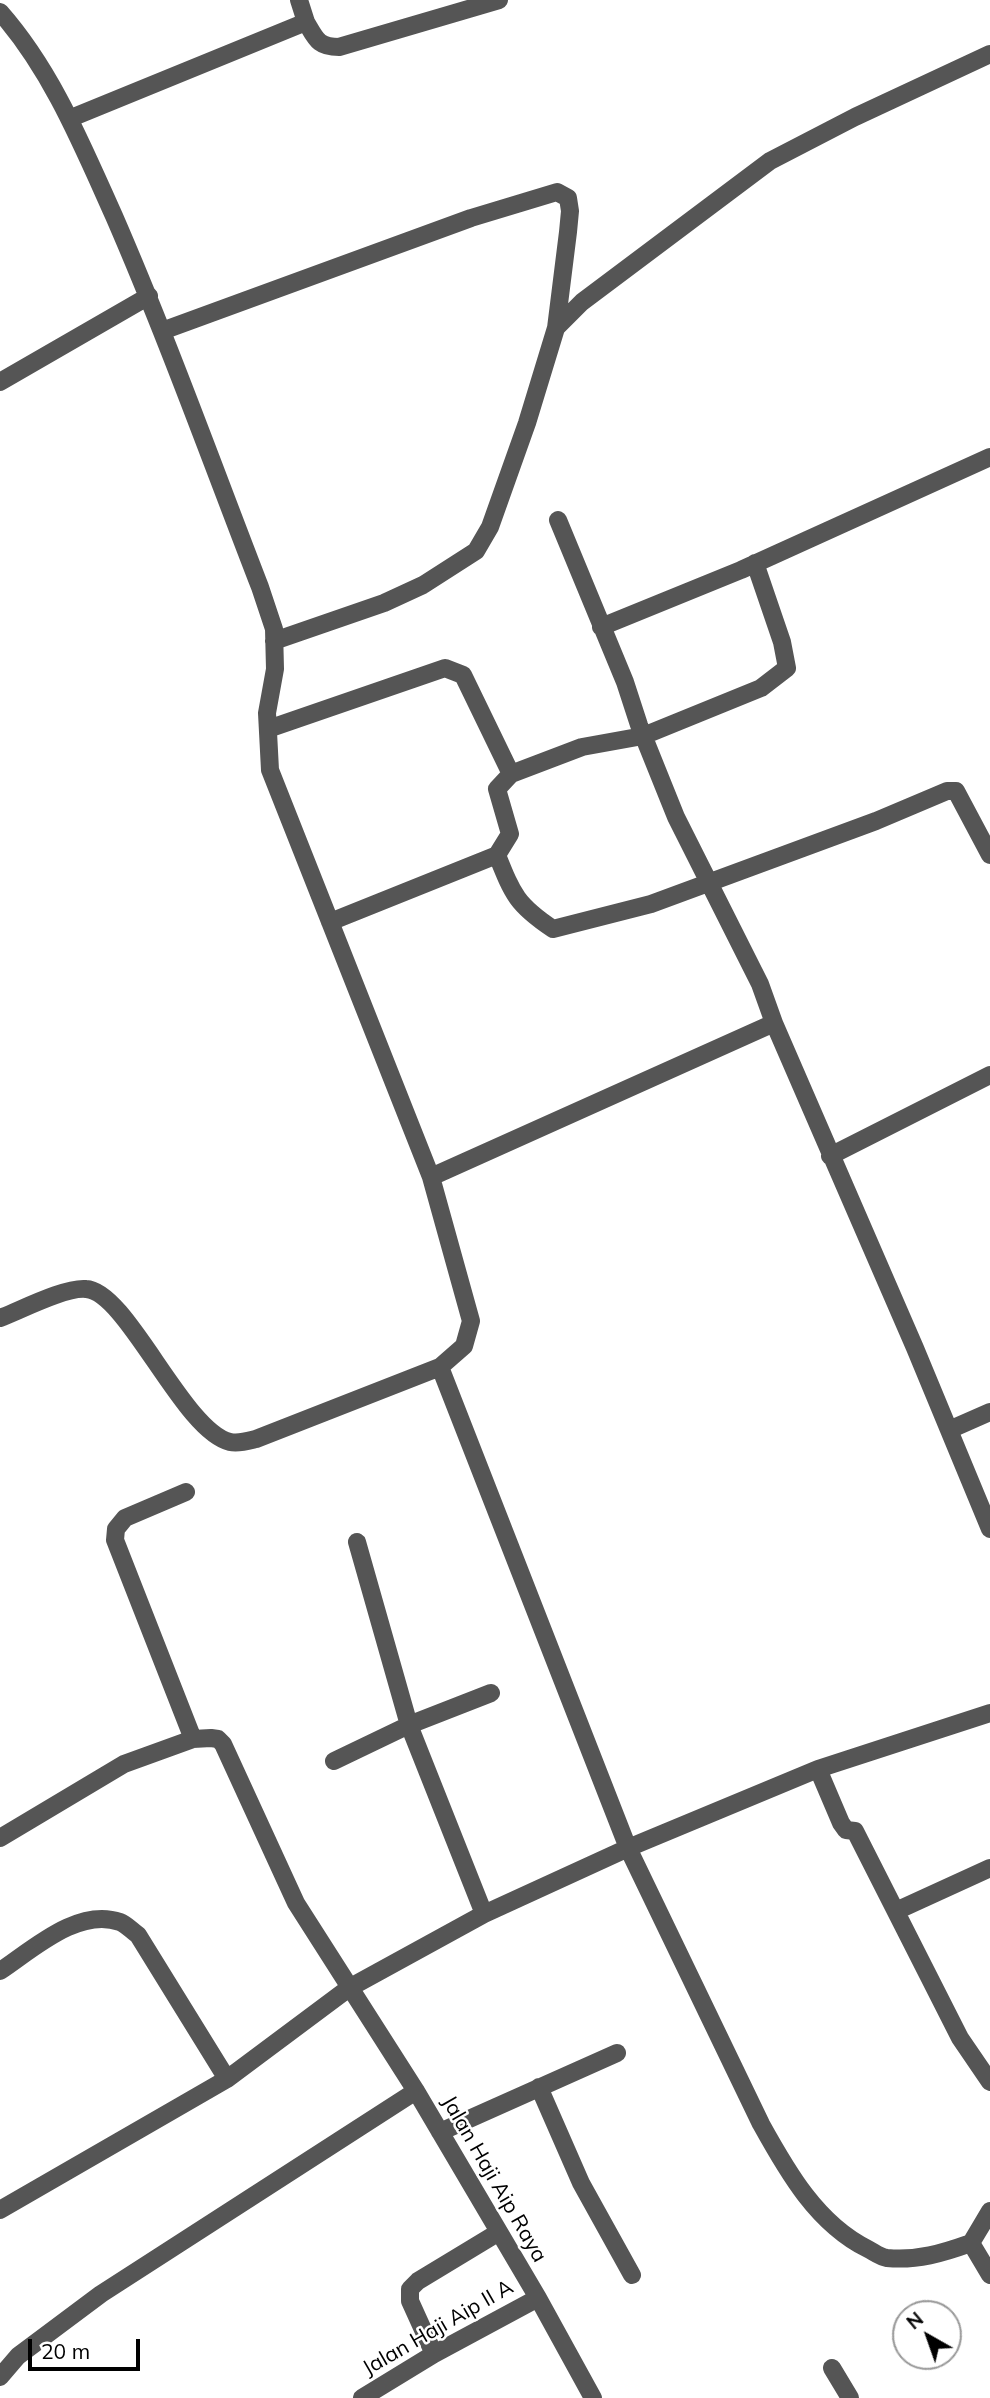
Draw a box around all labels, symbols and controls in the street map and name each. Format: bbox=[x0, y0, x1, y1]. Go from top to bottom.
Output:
street label: Jalan Haji Aip Raya bbox=[436, 2091, 552, 2267]
street label: Jalan Haji Aip II A bbox=[358, 2275, 518, 2381]
north arrow bbox=[892, 2300, 962, 2370]
text: N bbox=[902, 2307, 928, 2334]
scale bar bbox=[32, 2324, 144, 2368]
text: 20 m bbox=[41, 2338, 90, 2364]

